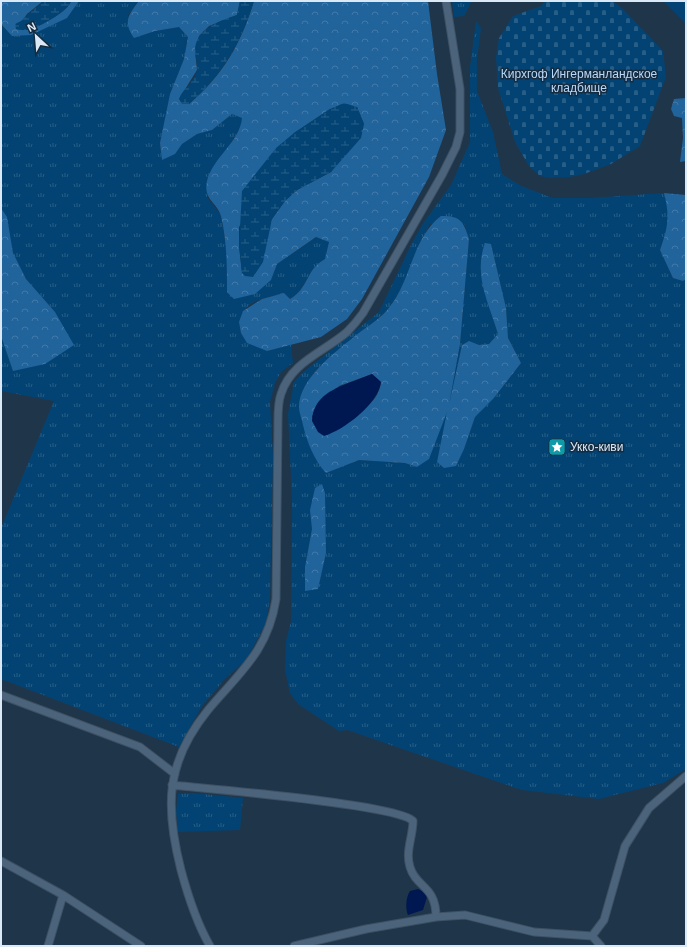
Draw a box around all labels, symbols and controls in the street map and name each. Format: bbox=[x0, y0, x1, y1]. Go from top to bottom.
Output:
north arrow bbox=[16, 16, 56, 56]
text: N bbox=[25, 20, 38, 34]
park label: Кирхгоф Ингерманландское кладбище bbox=[501, 67, 658, 95]
place icon: Укко-киви bbox=[547, 437, 567, 457]
place label: Укко-киви bbox=[570, 440, 623, 454]

